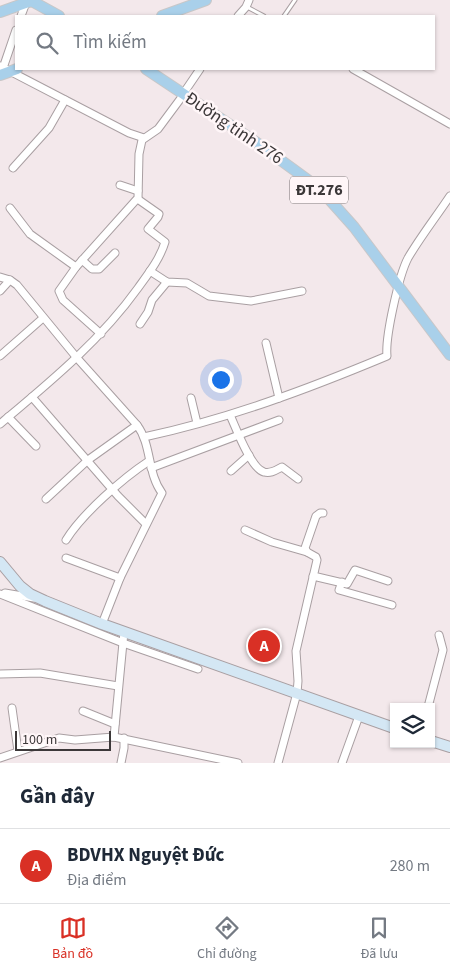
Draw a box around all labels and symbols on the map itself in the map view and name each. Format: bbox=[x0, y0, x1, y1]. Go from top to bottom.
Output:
street label: Đường tỉnh 276 bbox=[180, 86, 288, 170]
road number: ĐT.276 bbox=[290, 176, 348, 204]
your location bbox=[208, 367, 234, 393]
pin: A bbox=[248, 627, 280, 665]
scale bar bbox=[15, 728, 111, 751]

